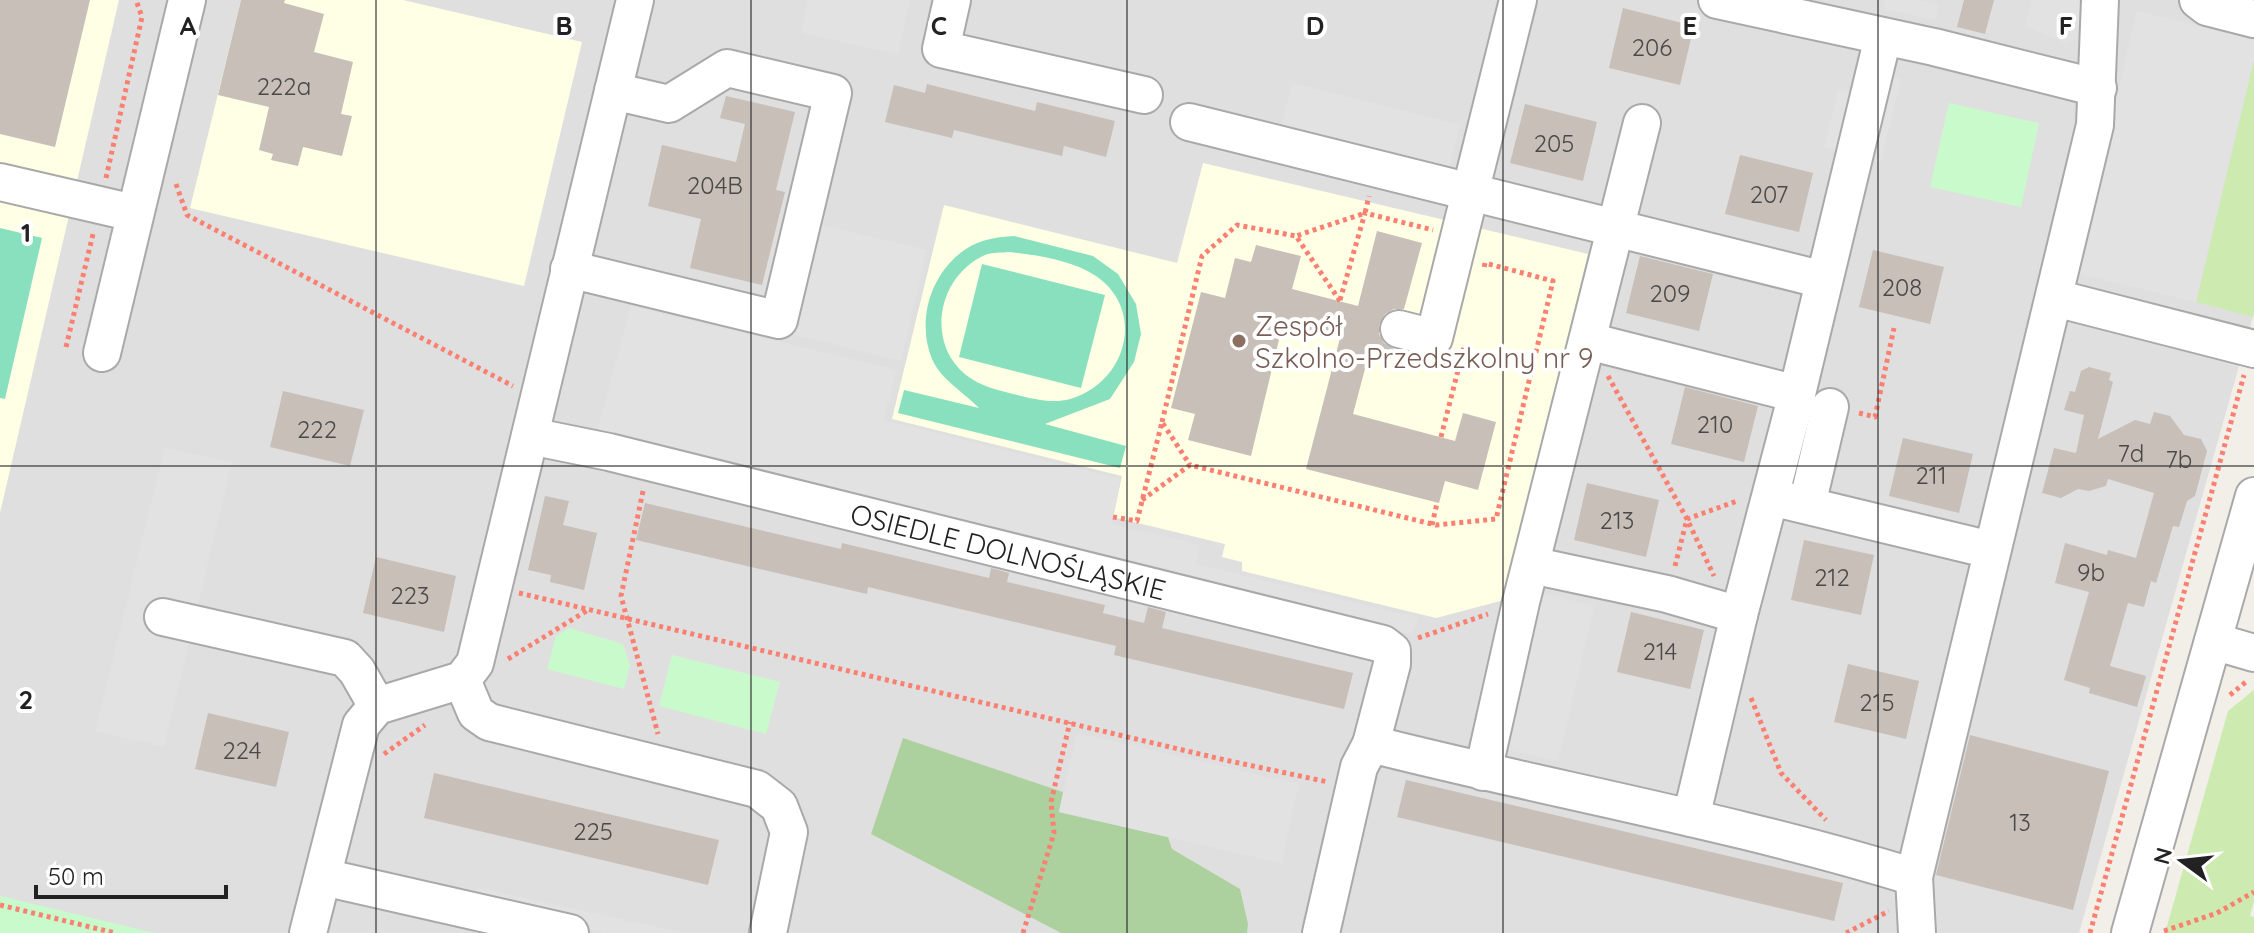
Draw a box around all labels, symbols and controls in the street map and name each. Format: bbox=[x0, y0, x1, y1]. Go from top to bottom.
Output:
text: A bbox=[180, 9, 197, 42]
text: B bbox=[555, 9, 573, 42]
text: C bbox=[931, 9, 947, 42]
text: D bbox=[1306, 9, 1324, 42]
text: E bbox=[1683, 9, 1697, 42]
text: F bbox=[2059, 9, 2073, 42]
house number: 206 bbox=[1632, 32, 1672, 62]
house number: 222a bbox=[257, 71, 311, 101]
house number: 205 bbox=[1534, 128, 1574, 158]
house number: 204B bbox=[687, 170, 743, 200]
house number: 207 bbox=[1750, 179, 1788, 209]
text: 1 bbox=[21, 216, 31, 249]
house number: 208 bbox=[1882, 272, 1922, 302]
house number: 209 bbox=[1650, 278, 1690, 308]
place label: Zespół Szkolno-Przedszkolny nr 9 bbox=[1255, 308, 1593, 375]
marker: Zespół Szkolno-Przedszkolny nr 9 bbox=[1230, 332, 1248, 350]
house number: 210 bbox=[1697, 409, 1733, 439]
house number: 222 bbox=[297, 414, 337, 444]
house number: 7d bbox=[2118, 438, 2144, 468]
house number: 7b bbox=[2166, 444, 2192, 474]
house number: 211 bbox=[1915, 460, 1947, 490]
street label: OSIEDLE DOLNOŚLĄSKIE bbox=[847, 495, 1169, 607]
house number: 213 bbox=[1600, 505, 1634, 535]
house number: 9b bbox=[2077, 557, 2105, 587]
house number: 212 bbox=[1814, 562, 1850, 592]
house number: 223 bbox=[390, 580, 430, 610]
house number: 214 bbox=[1643, 636, 1677, 666]
text: 2 bbox=[19, 683, 33, 716]
house number: 215 bbox=[1859, 687, 1895, 717]
house number: 224 bbox=[223, 735, 261, 765]
house number: 13 bbox=[2009, 807, 2031, 837]
house number: 225 bbox=[573, 816, 613, 846]
north arrow bbox=[2142, 821, 2222, 901]
text: N bbox=[2147, 844, 2178, 867]
scale bar bbox=[36, 849, 226, 899]
text: 50 m bbox=[48, 861, 104, 891]

